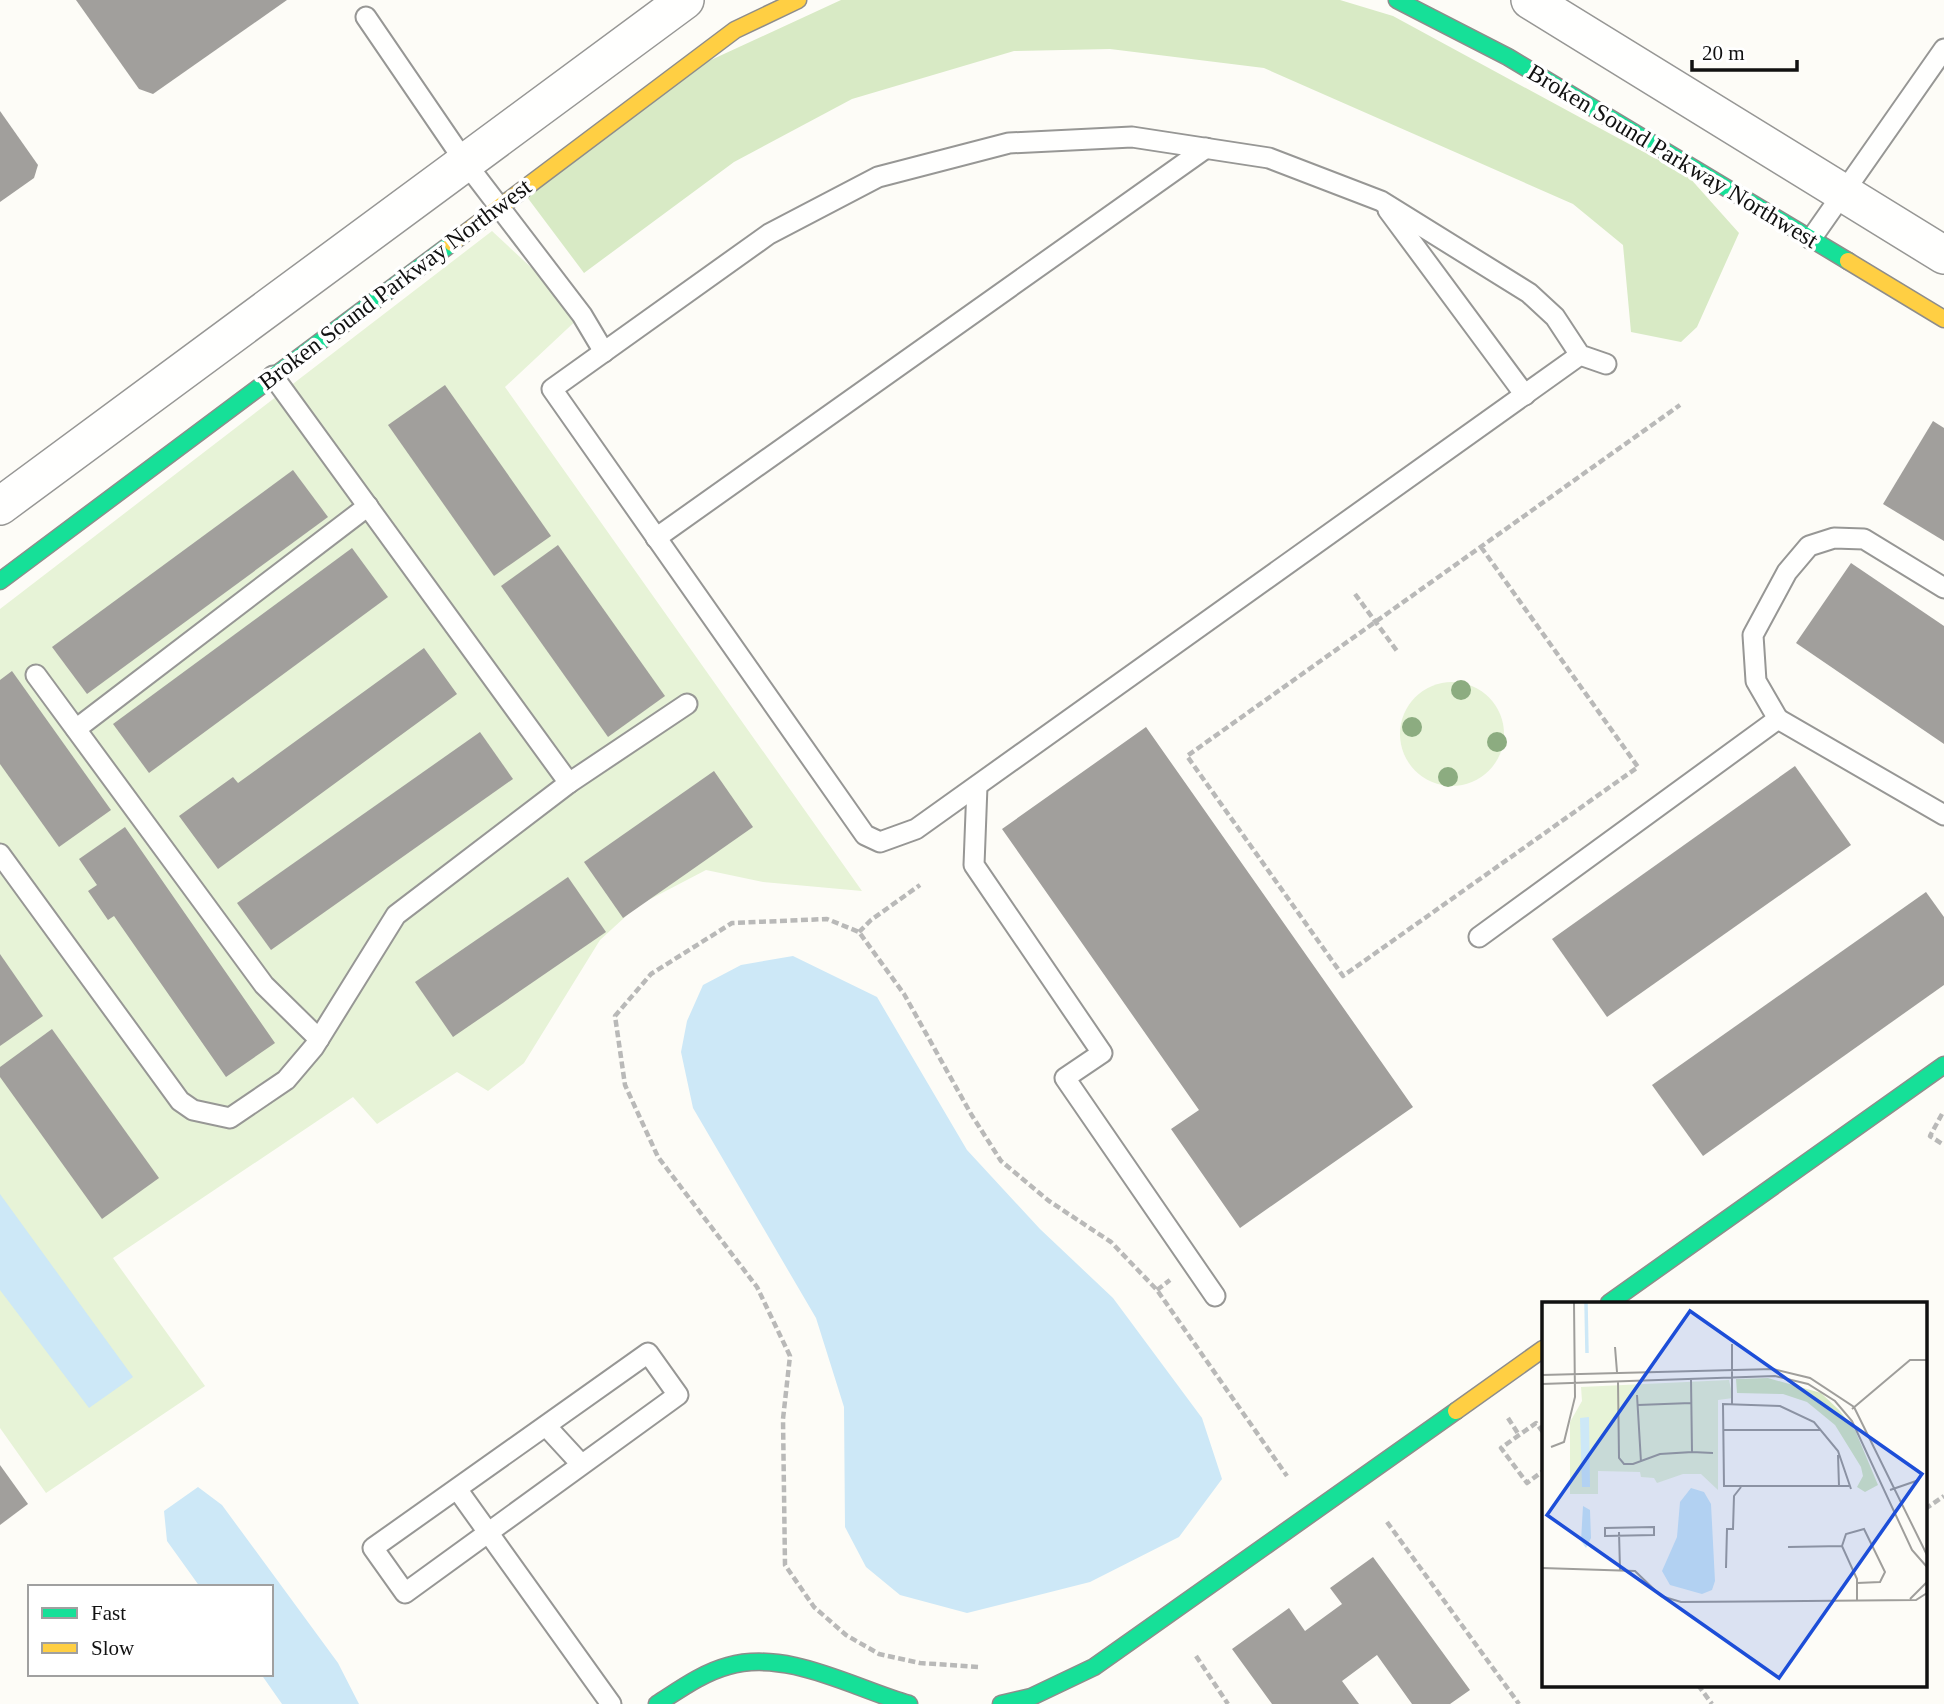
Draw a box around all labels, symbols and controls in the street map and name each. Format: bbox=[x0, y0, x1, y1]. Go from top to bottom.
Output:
scale bar bbox=[1692, 28, 1797, 72]
text: 20 m bbox=[1702, 41, 1745, 65]
street label: Broken Sound Parkway Northwest bbox=[1523, 59, 1823, 253]
street label: Broken Sound Parkway Northwest bbox=[254, 173, 536, 395]
inset map bbox=[1542, 1302, 1926, 1686]
legend bbox=[28, 1585, 273, 1676]
text: Fast bbox=[91, 1601, 126, 1625]
text: Slow bbox=[91, 1636, 135, 1660]

